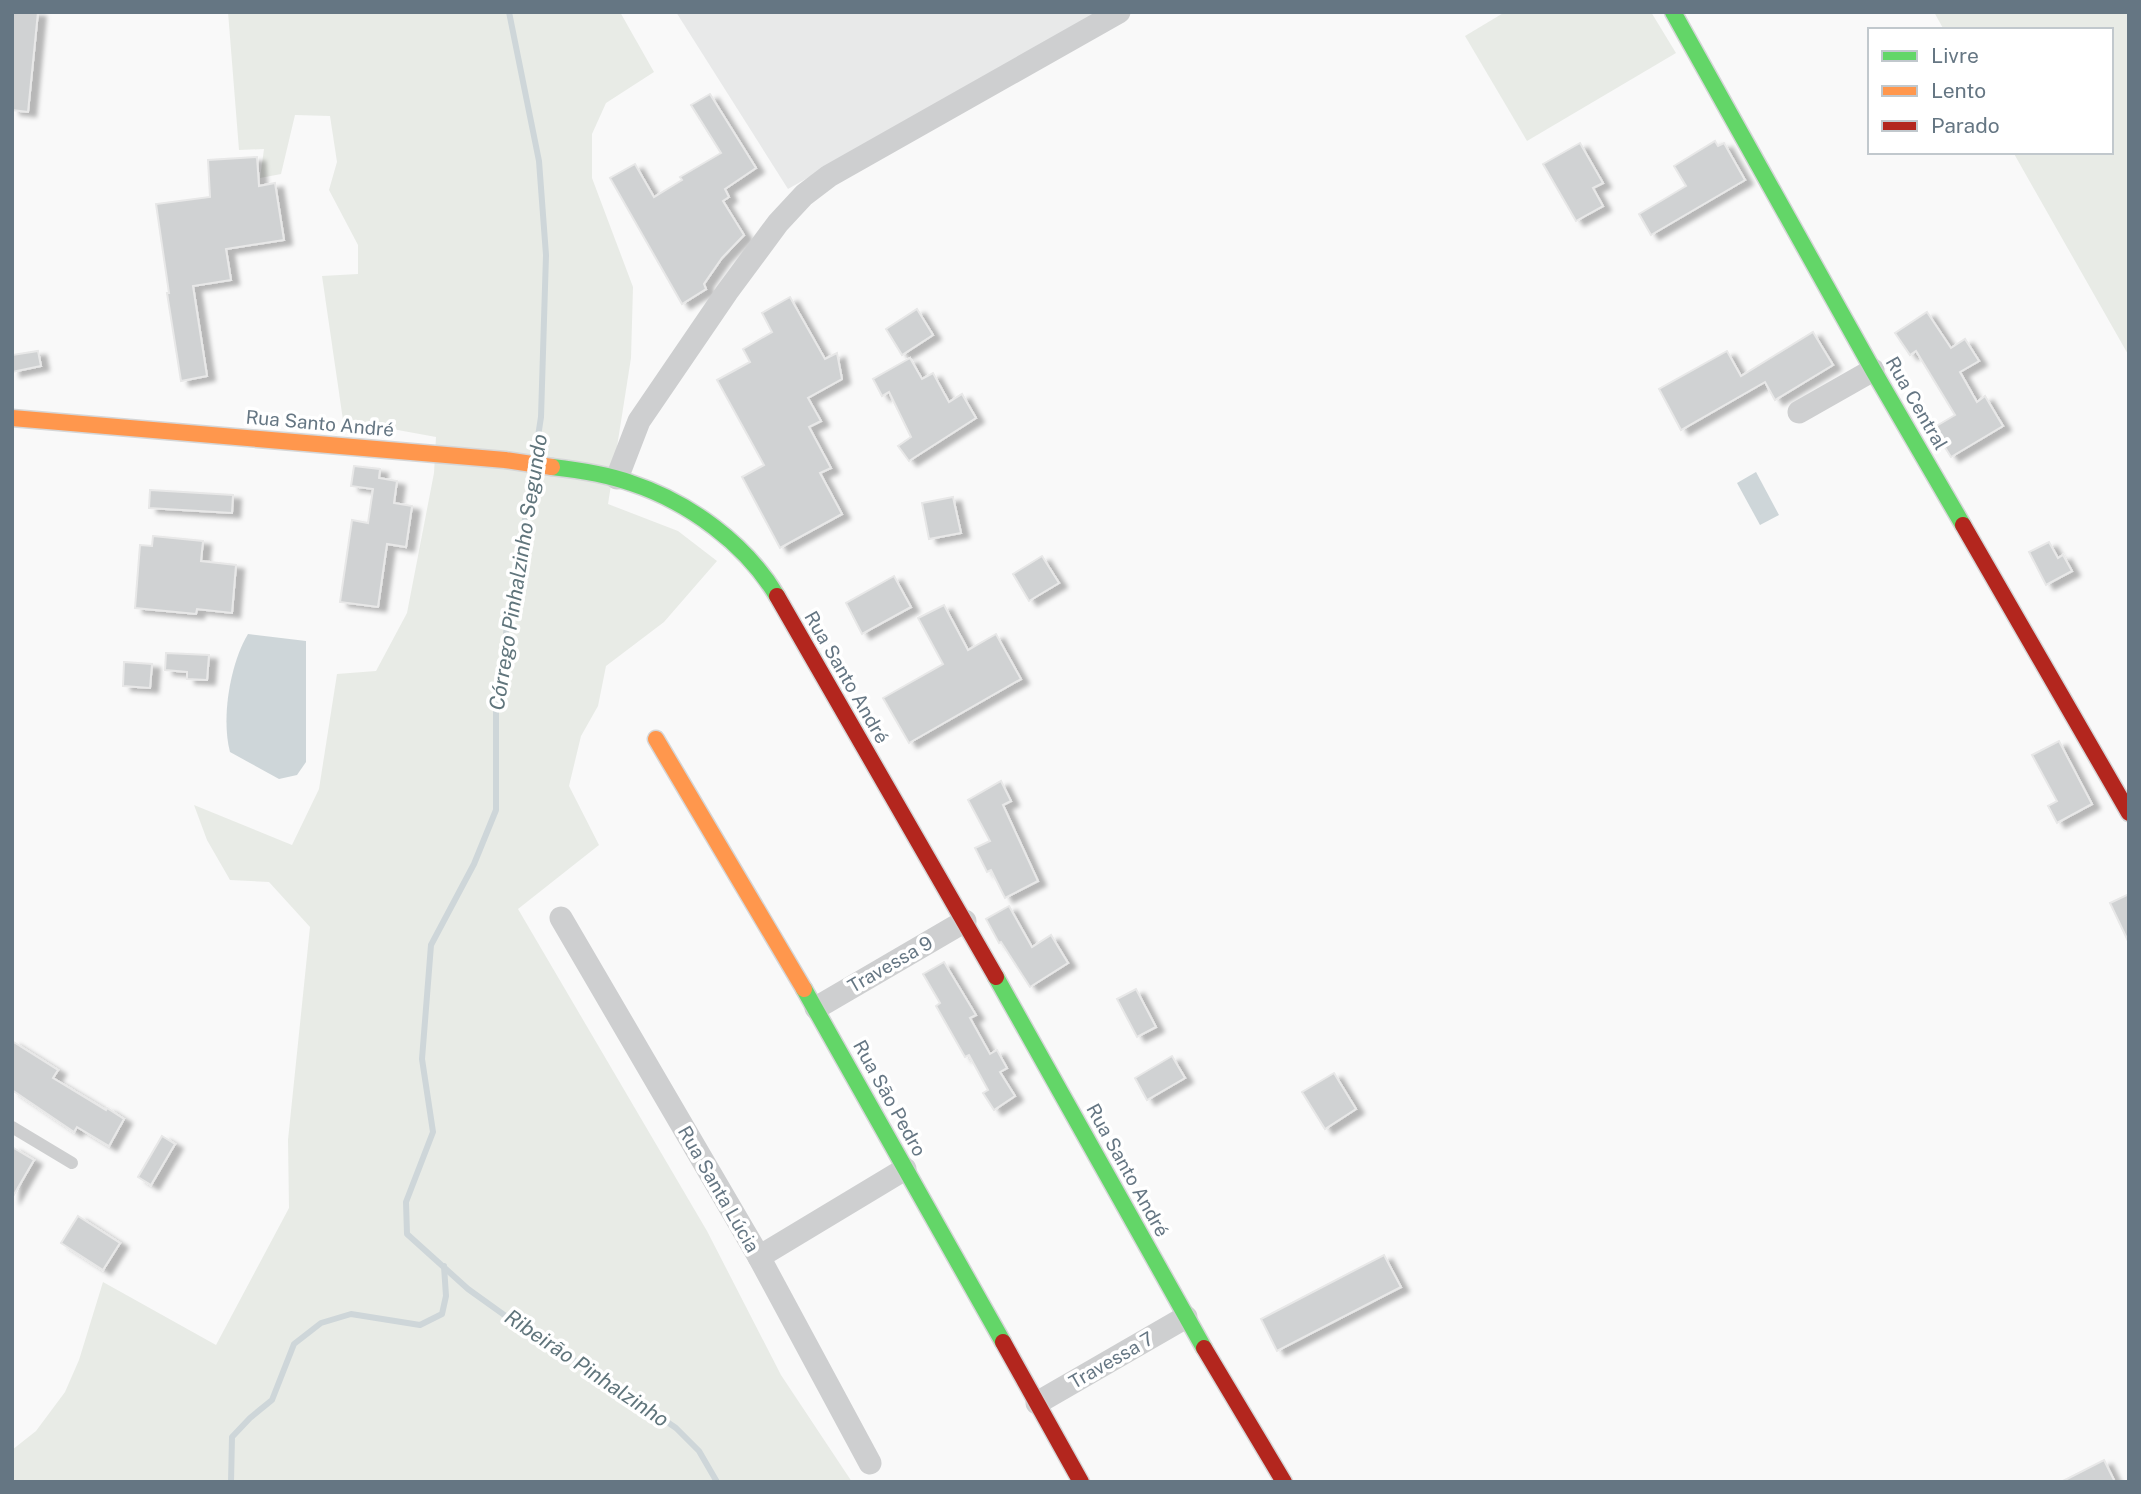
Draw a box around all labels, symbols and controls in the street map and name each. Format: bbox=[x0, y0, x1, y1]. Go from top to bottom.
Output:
legend bbox=[1868, 28, 2113, 154]
text: Livre bbox=[1931, 43, 1979, 68]
text: Lento bbox=[1931, 78, 1986, 103]
text: Parado bbox=[1931, 113, 2000, 138]
street label: Rua Central bbox=[1881, 352, 1953, 454]
street label: Rua Santo André bbox=[245, 406, 395, 440]
water label: Córrego Pinhalzinho Segundo bbox=[484, 432, 552, 712]
street label: Rua Santo André bbox=[800, 607, 894, 747]
street label: Travessa 9 bbox=[844, 931, 936, 997]
street label: Rua São Pedro bbox=[849, 1036, 931, 1160]
street label: Rua Santo André bbox=[1082, 1100, 1174, 1240]
street label: Rua Santa Lúcia bbox=[674, 1122, 764, 1256]
water label: Ribeirão Pinhalzinho bbox=[500, 1304, 674, 1432]
street label: Travessa 7 bbox=[1065, 1327, 1157, 1393]

